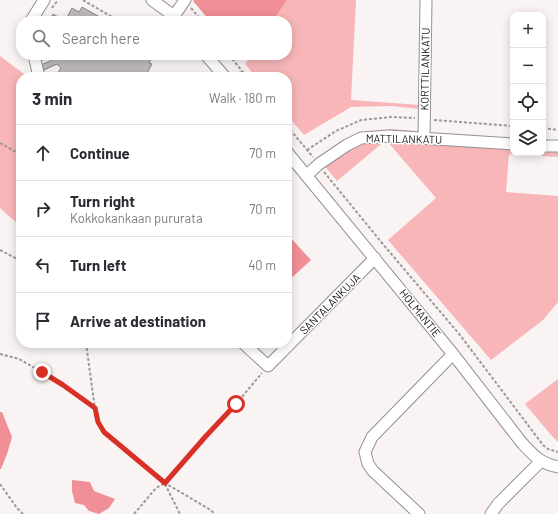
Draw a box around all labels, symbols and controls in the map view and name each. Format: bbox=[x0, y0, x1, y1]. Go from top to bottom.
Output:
map controls bbox=[510, 12, 546, 156]
button: + bbox=[510, 12, 546, 48]
search box bbox=[16, 16, 292, 60]
icon: search bbox=[30, 27, 52, 49]
street label: KORTTILANKATU bbox=[417, 28, 432, 110]
text: Search here bbox=[62, 29, 140, 47]
button: − bbox=[510, 48, 546, 84]
button: locate bbox=[510, 84, 546, 120]
text: 3 min bbox=[32, 88, 72, 108]
text: Walk · 180 m bbox=[209, 90, 276, 106]
button: layers bbox=[510, 120, 546, 156]
street label: MATTILANKATU bbox=[366, 131, 442, 146]
icon: ahead bbox=[32, 142, 54, 164]
text: Continue bbox=[70, 144, 130, 162]
text: 70 m bbox=[249, 145, 276, 161]
text: Turn right bbox=[70, 192, 135, 210]
icon: right bbox=[32, 198, 54, 220]
text: 70 m bbox=[249, 201, 276, 217]
text: Kokkokankaan pururata bbox=[70, 210, 203, 226]
icon: left bbox=[32, 254, 54, 276]
text: Turn left bbox=[70, 256, 126, 274]
text: 40 m bbox=[248, 257, 276, 273]
street label: SANTALANKUJA bbox=[297, 270, 363, 337]
street label: HOLMANTIE bbox=[397, 286, 444, 340]
icon: arrive bbox=[32, 310, 54, 332]
text: Arrive at destination bbox=[70, 312, 206, 330]
route end bbox=[33, 363, 51, 381]
route start bbox=[227, 395, 245, 413]

